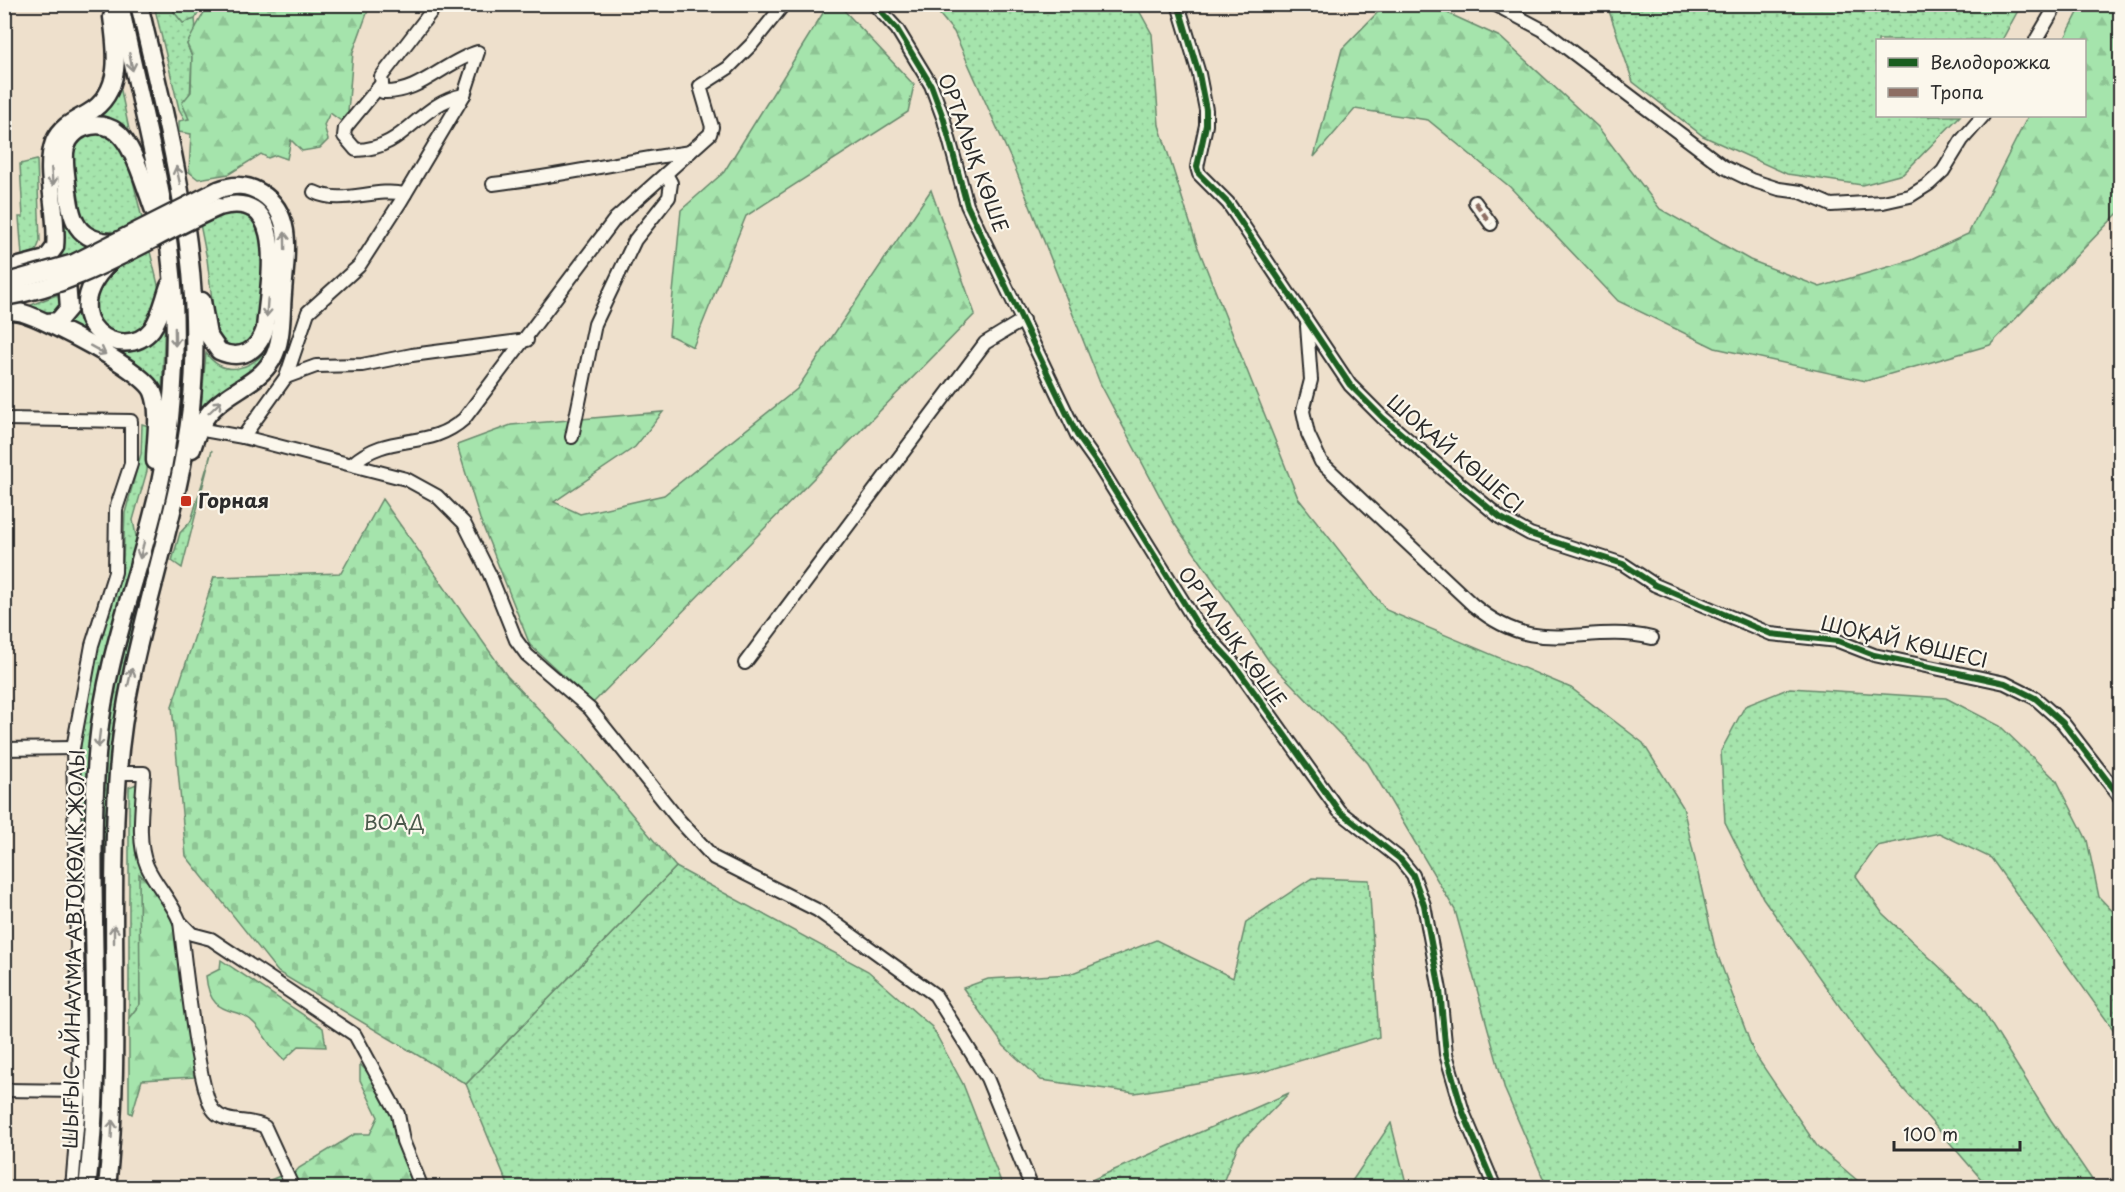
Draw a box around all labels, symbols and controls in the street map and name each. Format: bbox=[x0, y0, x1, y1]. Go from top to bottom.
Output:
legend bbox=[1876, 39, 2086, 117]
text: Велодорожка bbox=[1930, 48, 2051, 75]
one-way arrow bbox=[126, 52, 137, 71]
street label: ОРТАЛЫҚ КӨШЕ bbox=[931, 69, 1017, 237]
text: Тропа bbox=[1930, 78, 1983, 105]
one-way arrow bbox=[172, 166, 184, 185]
one-way arrow bbox=[47, 167, 58, 186]
one-way arrow bbox=[279, 232, 291, 252]
one-way arrow bbox=[261, 298, 272, 318]
one-way arrow bbox=[169, 326, 180, 346]
one-way arrow bbox=[89, 345, 106, 357]
street label: ШОҚАЙ КӨШЕСІ bbox=[1381, 387, 1531, 519]
one-way arrow bbox=[208, 400, 223, 415]
place label: Горная bbox=[198, 485, 269, 515]
marker: Горная bbox=[179, 494, 193, 508]
one-way arrow bbox=[136, 540, 148, 559]
street label: ОРТАЛЫҚ КӨШЕ bbox=[1171, 560, 1294, 713]
street label: ШОҚАЙ КӨШЕСІ bbox=[1818, 607, 1991, 675]
one-way arrow bbox=[125, 668, 137, 687]
one-way arrow bbox=[93, 729, 104, 749]
street label: ШЫҒЫС АЙНАЛМА АВТОКӨЛІК ЖОЛЫ bbox=[55, 749, 91, 1149]
park label: ВОАД bbox=[363, 807, 425, 837]
one-way arrow bbox=[108, 925, 120, 945]
scale bar bbox=[1894, 1114, 2020, 1152]
one-way arrow bbox=[107, 1120, 118, 1140]
text: 100 m bbox=[1903, 1120, 1958, 1147]

